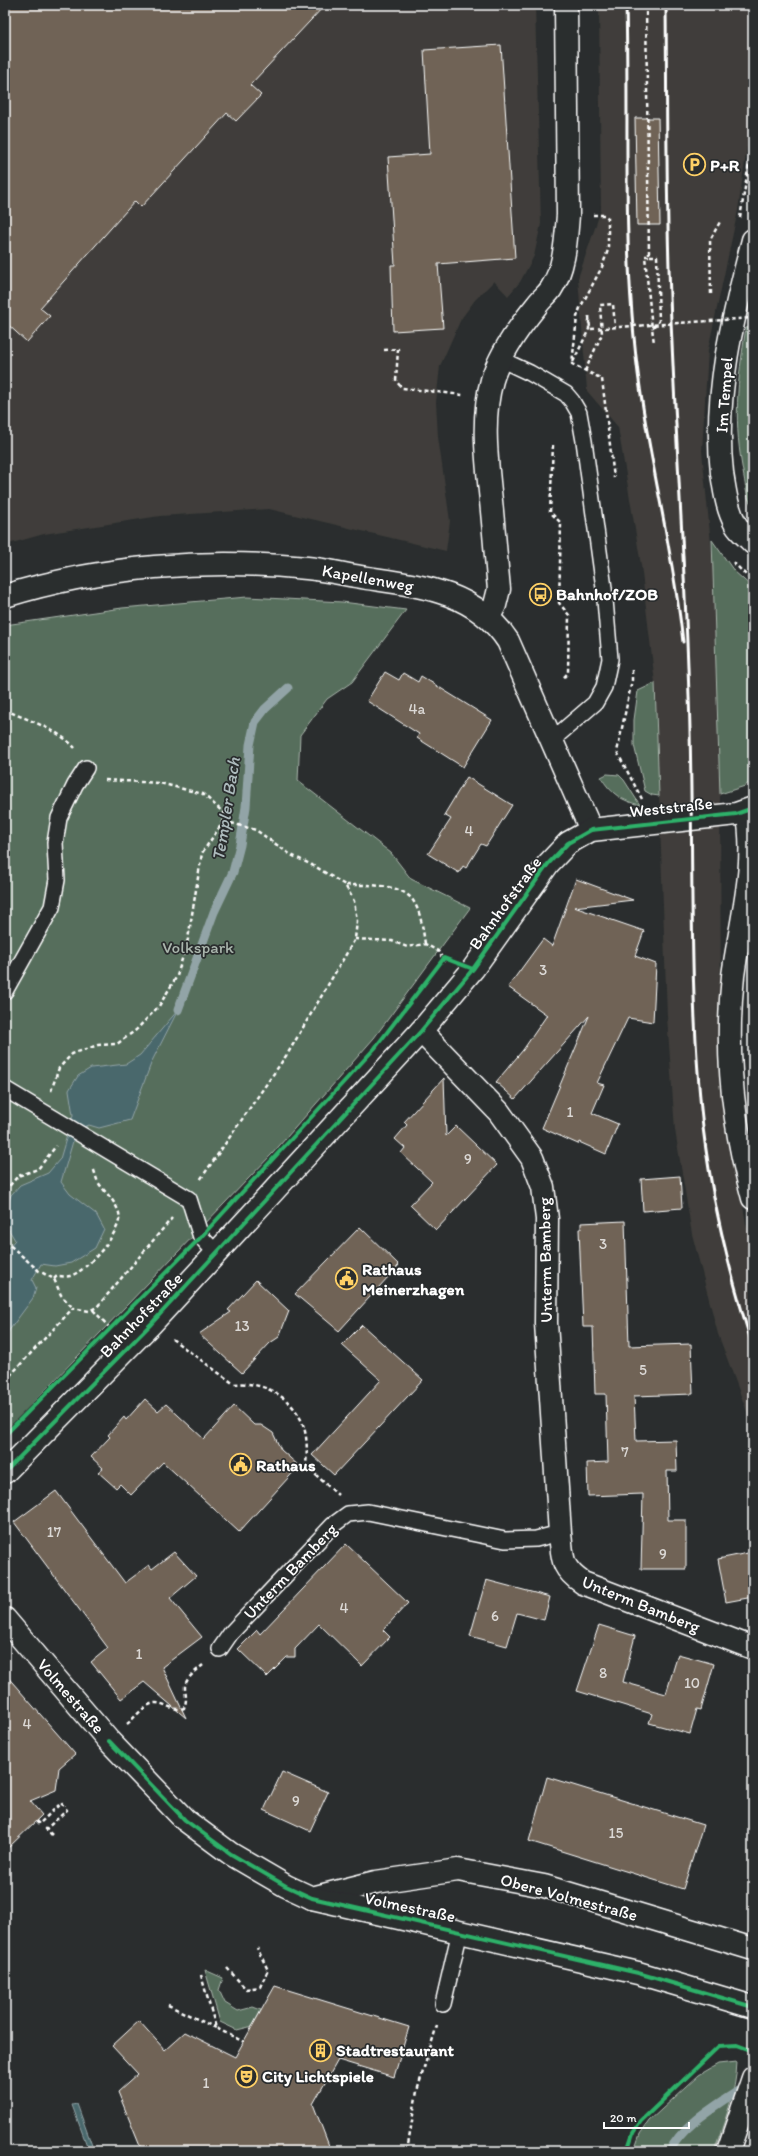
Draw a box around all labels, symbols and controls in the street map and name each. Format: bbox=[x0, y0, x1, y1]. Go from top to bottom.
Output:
parking icon: P+R bbox=[682, 152, 708, 178]
place label: P+R bbox=[710, 155, 740, 175]
street label: Im Tempel bbox=[711, 356, 737, 434]
street label: Kapellenweg bbox=[321, 560, 416, 596]
bus stop icon: Bahnhof/ZOB bbox=[527, 581, 553, 607]
place label: Bahnhof/ZOB bbox=[556, 584, 658, 604]
house number: 4a bbox=[409, 700, 426, 718]
water label: Templer Bach bbox=[207, 755, 245, 862]
street label: Weststraße bbox=[628, 793, 714, 821]
house number: 4 bbox=[464, 822, 474, 840]
street label: Bahnhofstraße bbox=[465, 853, 545, 953]
park label: Volkspark bbox=[162, 937, 234, 957]
house number: 3 bbox=[539, 961, 547, 979]
house number: 1 bbox=[567, 1103, 574, 1121]
house number: 9 bbox=[464, 1150, 472, 1168]
street label: Unterm Bamberg bbox=[534, 1197, 556, 1323]
house number: 3 bbox=[599, 1235, 607, 1253]
place label: Rathaus Meinerzhagen bbox=[362, 1259, 465, 1300]
public building icon: Rathaus Meinerzhagen bbox=[334, 1266, 360, 1292]
street label: Bahnhofstraße bbox=[96, 1268, 186, 1362]
house number: 13 bbox=[234, 1317, 250, 1335]
house number: 5 bbox=[639, 1361, 647, 1379]
house number: 7 bbox=[621, 1443, 629, 1461]
public building icon: Rathaus bbox=[228, 1452, 254, 1478]
place label: Rathaus bbox=[256, 1455, 316, 1475]
street label: Unterm Bamberg bbox=[239, 1519, 341, 1623]
house number: 17 bbox=[47, 1523, 62, 1541]
house number: 9 bbox=[659, 1545, 667, 1563]
street label: Unterm Bamberg bbox=[579, 1571, 703, 1637]
house number: 4 bbox=[339, 1599, 349, 1617]
house number: 6 bbox=[491, 1607, 499, 1625]
house number: 1 bbox=[136, 1645, 143, 1663]
street label: Volmestraße bbox=[33, 1655, 109, 1737]
house number: 8 bbox=[599, 1664, 607, 1682]
house number: 10 bbox=[684, 1674, 700, 1692]
house number: 4 bbox=[22, 1715, 32, 1733]
house number: 9 bbox=[292, 1792, 300, 1810]
house number: 15 bbox=[609, 1824, 624, 1842]
street label: Obere Volmestraße bbox=[498, 1869, 640, 1925]
street label: Volmestraße bbox=[363, 1888, 457, 1926]
building icon: Stadtrestaurant bbox=[308, 2037, 334, 2063]
place label: Stadtrestaurant bbox=[336, 2040, 454, 2060]
theatre icon: City Lichtspiele bbox=[233, 2063, 259, 2089]
place label: City Lichtspiele bbox=[262, 2066, 374, 2087]
house number: 1 bbox=[203, 2074, 210, 2092]
scale bar bbox=[604, 2104, 689, 2130]
text: 20 m bbox=[610, 2111, 637, 2125]

